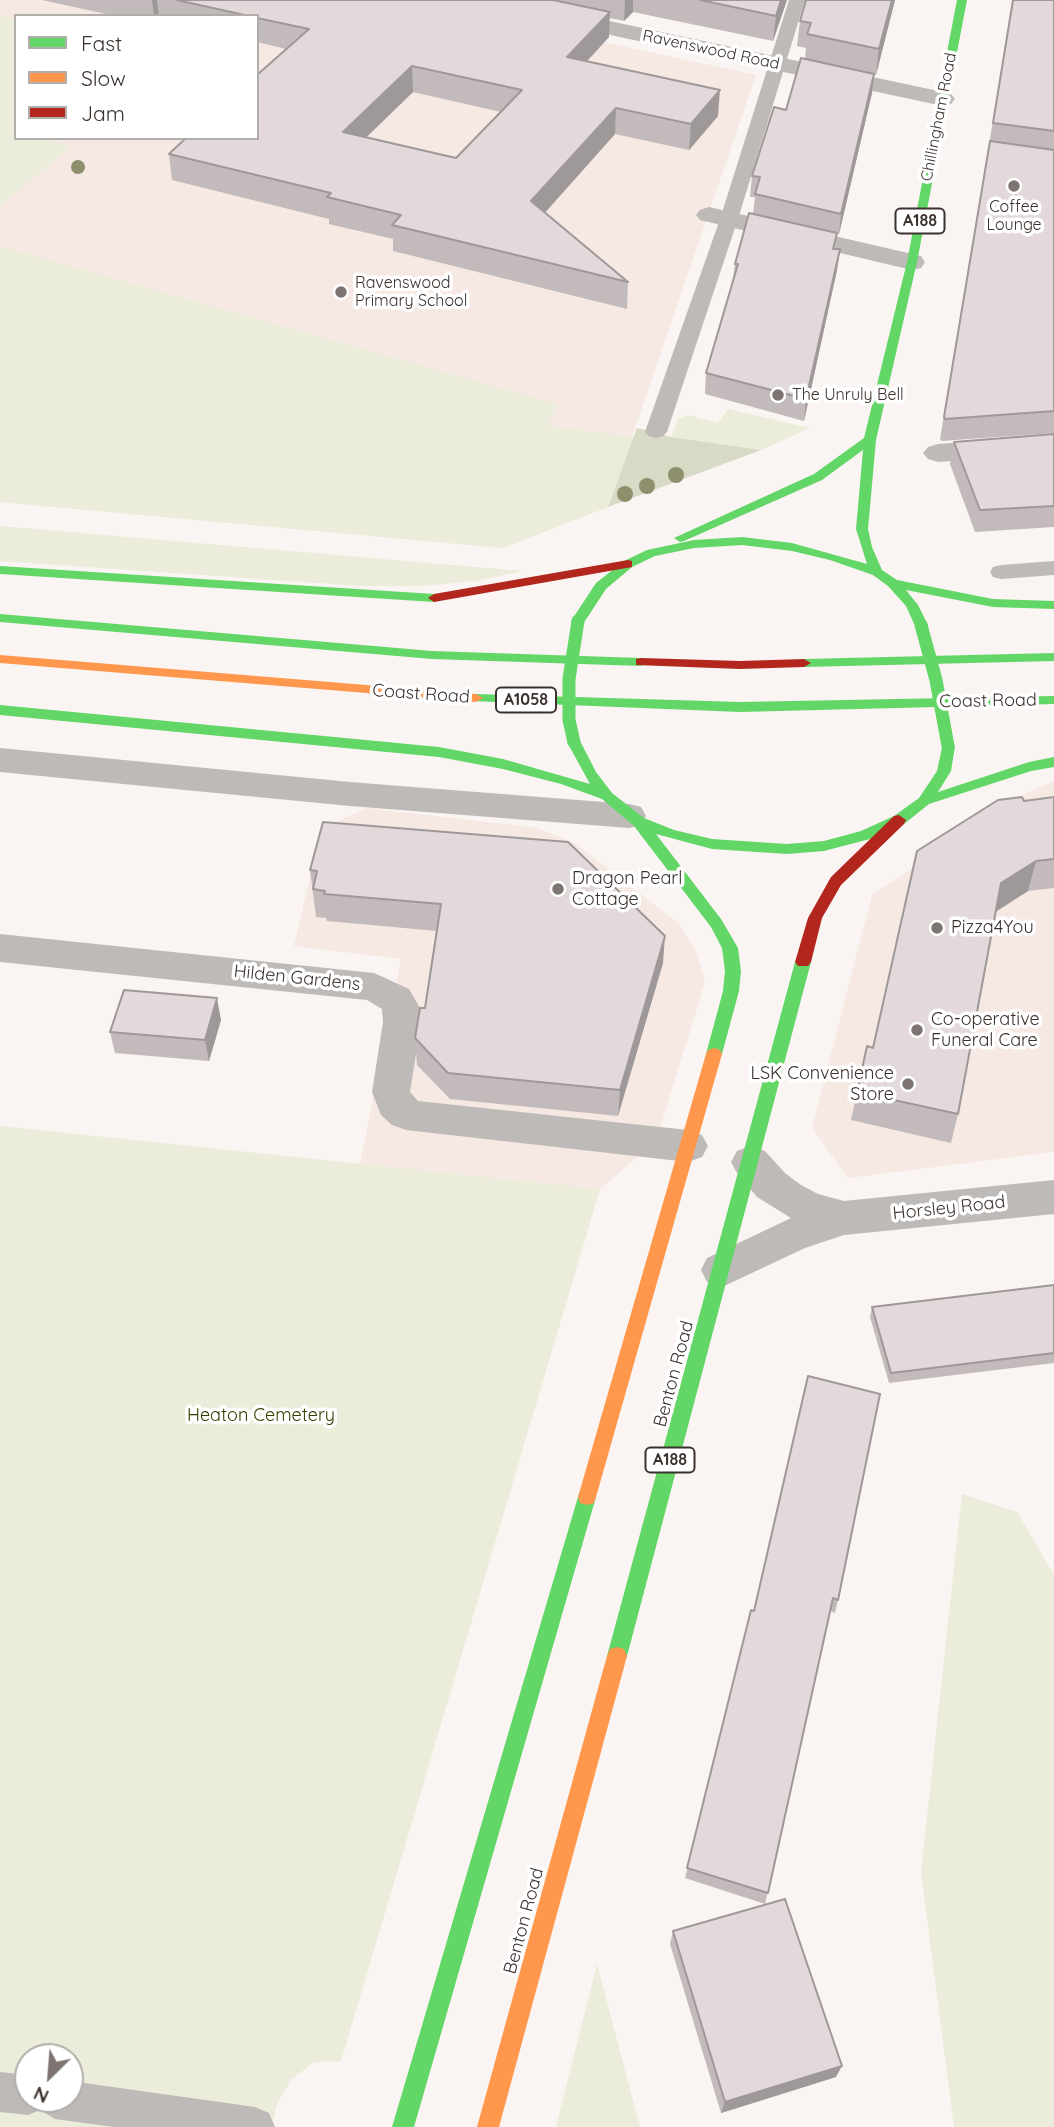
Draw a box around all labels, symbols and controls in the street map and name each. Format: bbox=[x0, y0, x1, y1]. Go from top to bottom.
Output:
legend bbox=[14, 14, 259, 140]
street label: Ravenswood Road bbox=[641, 26, 781, 74]
text: Fast bbox=[81, 30, 122, 56]
street label: Chillingham Road bbox=[917, 51, 961, 183]
text: Slow bbox=[81, 65, 126, 91]
text: Jam bbox=[81, 100, 125, 126]
marker: Coffee Lounge bbox=[1006, 178, 1022, 194]
place label: Coffee Lounge bbox=[986, 197, 1042, 235]
road number: A188 bbox=[895, 209, 944, 234]
place label: Ravenswood Primary School bbox=[355, 273, 467, 311]
marker: Ravenswood Primary School bbox=[333, 284, 349, 300]
place label: The Unruly Bell bbox=[792, 385, 904, 405]
marker: The Unruly Bell bbox=[770, 387, 786, 403]
street label: Coast Road bbox=[372, 680, 470, 708]
road number: A1058 bbox=[496, 688, 556, 712]
street label: Coast Road bbox=[939, 689, 1037, 713]
place label: Dragon Pearl Cottage bbox=[572, 868, 682, 910]
marker: Dragon Pearl Cottage bbox=[550, 881, 566, 897]
place label: Pizza4You bbox=[951, 917, 1034, 939]
marker: Pizza4You bbox=[929, 920, 945, 936]
street label: Hilden Gardens bbox=[233, 961, 361, 995]
place label: Co-operative Funeral Care bbox=[931, 1009, 1040, 1052]
marker: Co-operative Funeral Care bbox=[909, 1022, 925, 1038]
place label: LSK Convenience Store bbox=[750, 1063, 894, 1106]
marker: LSK Convenience Store bbox=[900, 1076, 916, 1092]
street label: Horsley Road bbox=[892, 1191, 1006, 1225]
street label: Benton Road bbox=[649, 1318, 699, 1430]
park label: Heaton Cemetery bbox=[187, 1405, 335, 1427]
road number: A188 bbox=[646, 1448, 694, 1472]
street label: Benton Road bbox=[499, 1865, 549, 1977]
north arrow bbox=[14, 2043, 84, 2113]
text: N bbox=[30, 2081, 52, 2109]

